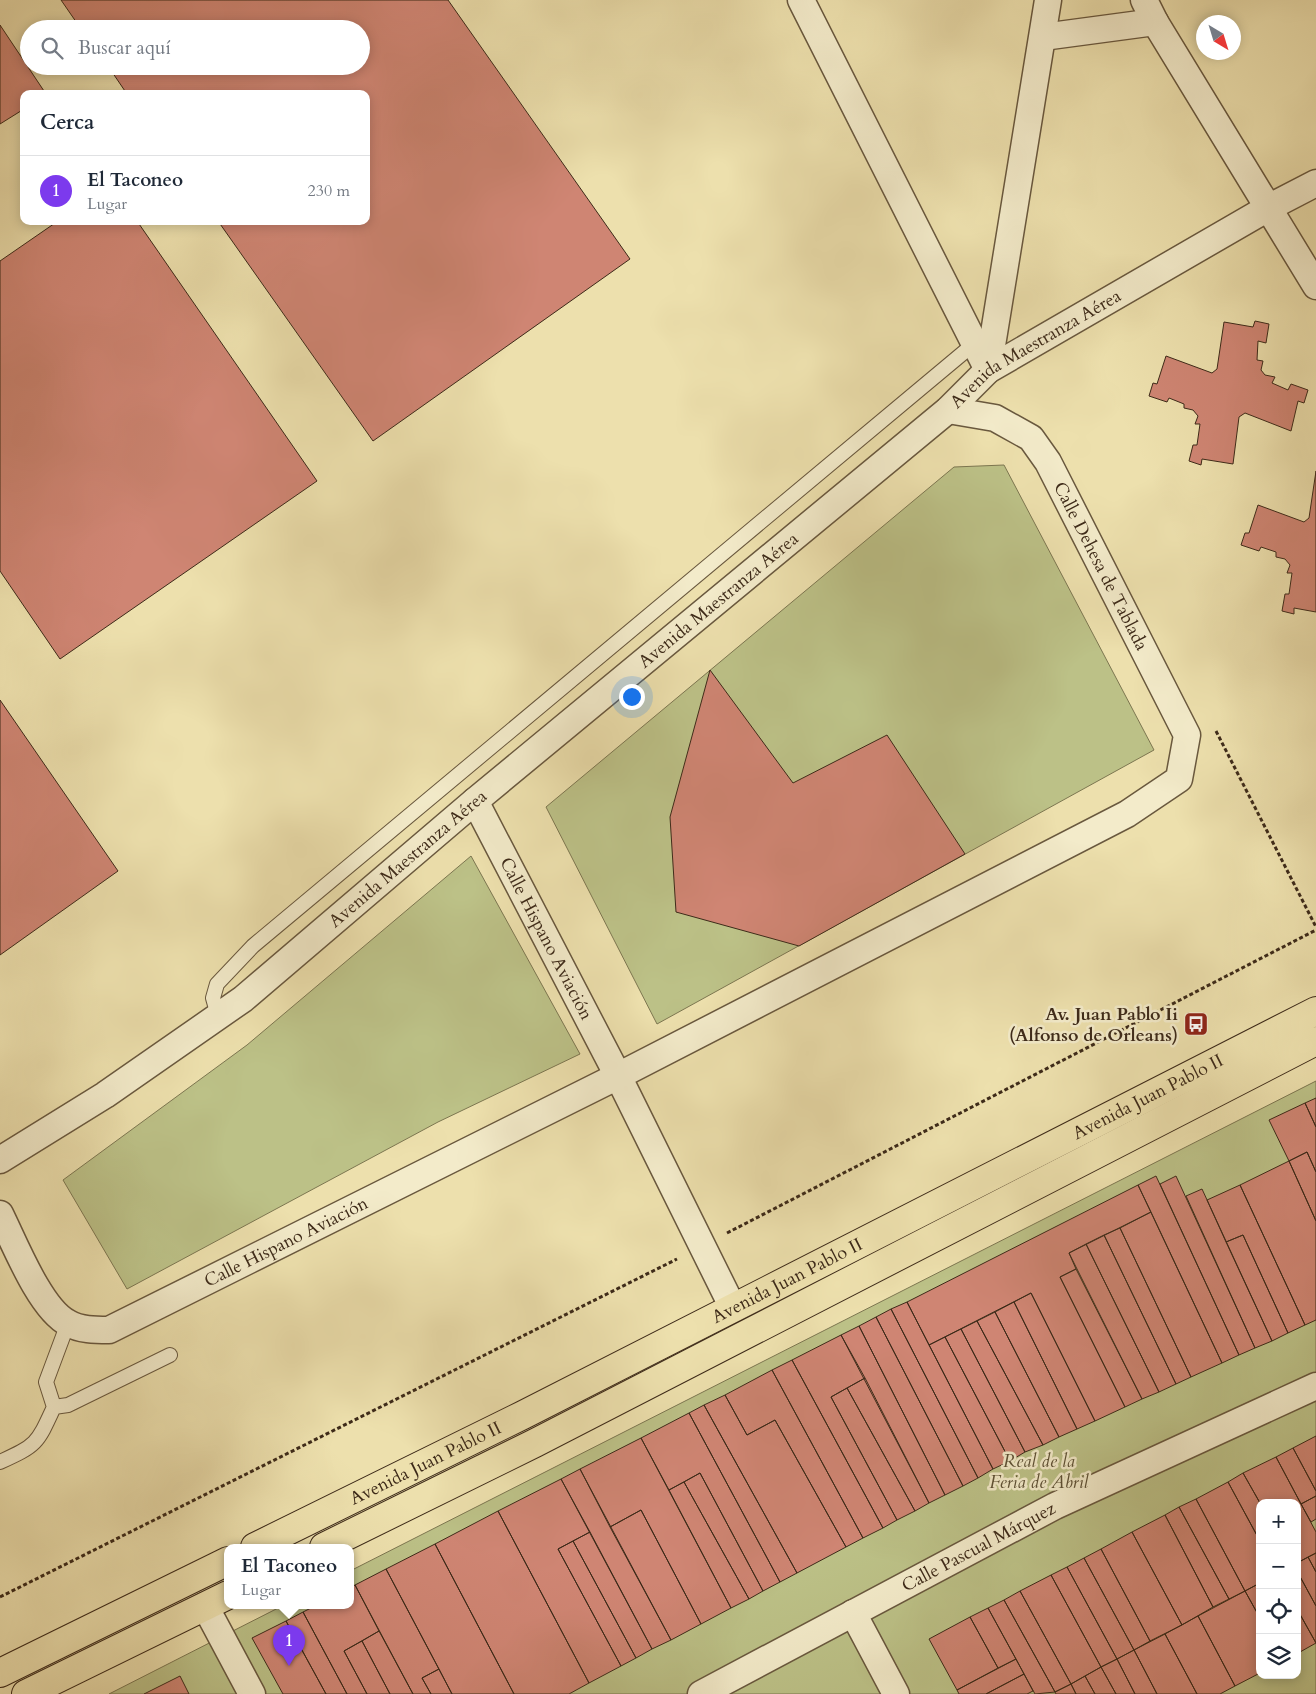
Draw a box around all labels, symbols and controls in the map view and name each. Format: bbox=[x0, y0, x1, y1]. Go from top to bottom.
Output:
north arrow bbox=[1196, 15, 1241, 60]
search box bbox=[20, 20, 370, 75]
icon: search bbox=[38, 34, 66, 62]
text: Buscar aquí bbox=[78, 35, 171, 61]
text: Cerca bbox=[40, 108, 94, 137]
text: El Taconeo bbox=[87, 167, 183, 193]
text: 1 bbox=[52, 180, 60, 202]
text: 230 m bbox=[308, 180, 350, 202]
text: Lugar bbox=[87, 193, 127, 215]
street label: Avenida Maestranza Aérea bbox=[945, 284, 1126, 414]
street label: Calle Dehesa de Tablada bbox=[1047, 478, 1154, 655]
street label: Avenida Maestranza Aérea bbox=[633, 527, 804, 674]
your location bbox=[619, 684, 645, 710]
street label: Avenida Maestranza Aérea bbox=[323, 784, 493, 934]
street label: Calle Hispano Aviación bbox=[493, 853, 599, 1025]
place label: Av. Juan Pablo Ii (Alfonso de Orleans) bbox=[1009, 1002, 1178, 1048]
bus stop icon: Av. Juan Pablo Ii (Alfonso de Orleans) bbox=[1183, 1011, 1209, 1037]
street label: Avenida Juan Pablo II bbox=[1068, 1048, 1228, 1146]
street label: Calle Hispano Aviación bbox=[200, 1190, 373, 1294]
street label: Avenida Juan Pablo II bbox=[708, 1232, 867, 1330]
street label: Avenida Juan Pablo II bbox=[346, 1416, 506, 1511]
park label: Real de la Feria de Abril bbox=[990, 1449, 1090, 1495]
street label: Calle Pascual Márquez bbox=[897, 1496, 1060, 1598]
map controls bbox=[1256, 1499, 1301, 1679]
button: + bbox=[1256, 1499, 1301, 1544]
popup bbox=[224, 1544, 354, 1609]
button: − bbox=[1256, 1544, 1301, 1589]
text: El Taconeo bbox=[241, 1553, 337, 1579]
text: Lugar bbox=[241, 1579, 281, 1601]
button: locate bbox=[1256, 1589, 1301, 1634]
pin: 1 bbox=[273, 1625, 305, 1666]
button: layers bbox=[1256, 1634, 1301, 1679]

